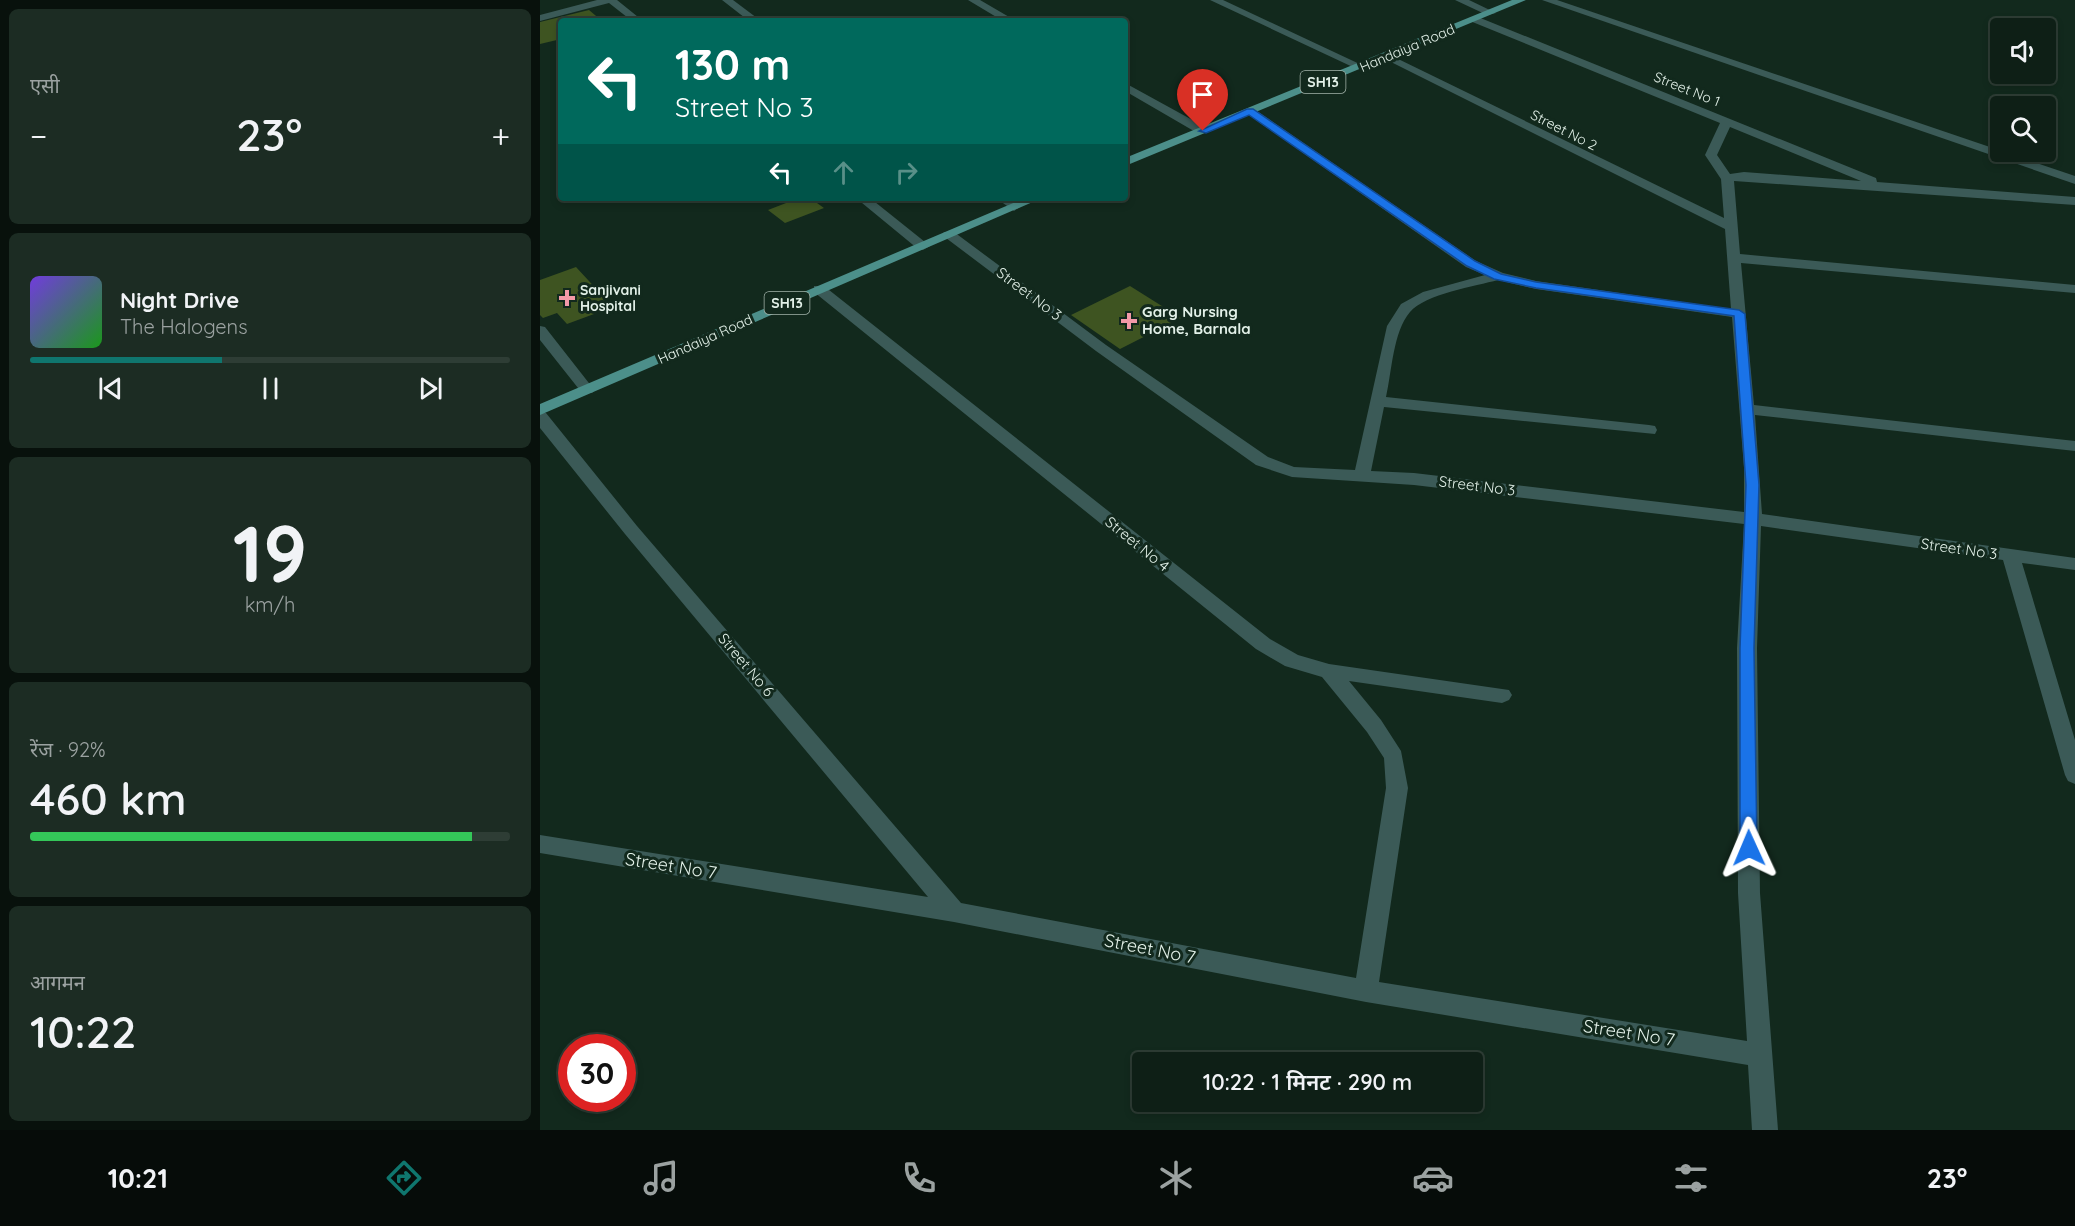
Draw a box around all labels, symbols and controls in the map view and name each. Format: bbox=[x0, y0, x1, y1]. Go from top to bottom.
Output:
map controls bbox=[1990, 18, 2056, 162]
button: sound bbox=[1990, 18, 2056, 84]
street label: Handaiya Road bbox=[1357, 20, 1457, 76]
text: 130 m bbox=[675, 38, 790, 91]
icon: left bbox=[576, 42, 654, 120]
street label: Street No 1 bbox=[1651, 68, 1723, 110]
pin bbox=[1177, 69, 1228, 131]
road number: SH13 bbox=[1300, 71, 1346, 93]
text: एसी bbox=[30, 73, 60, 98]
icon: arrive bbox=[1186, 78, 1219, 111]
text: Street No 3 bbox=[675, 90, 814, 124]
button: search bbox=[1990, 96, 2056, 162]
text: 23° bbox=[236, 106, 302, 162]
street label: Street No 2 bbox=[1528, 106, 1601, 155]
text: − bbox=[30, 115, 47, 156]
text: + bbox=[491, 115, 510, 156]
icon: left bbox=[764, 156, 797, 189]
icon: ahead bbox=[827, 156, 860, 189]
icon: right bbox=[890, 156, 923, 189]
street label: Street No 3 bbox=[993, 263, 1066, 324]
place label: Sanjivani Hospital bbox=[580, 281, 641, 315]
text: Night Drive bbox=[120, 286, 239, 314]
marker: Sanjivani Hospital bbox=[558, 289, 576, 307]
road number: SH13 bbox=[764, 292, 810, 314]
place label: Garg Nursing Home, Barnala bbox=[1142, 302, 1251, 338]
street label: Handaiya Road bbox=[655, 310, 755, 368]
marker: Garg Nursing Home, Barnala bbox=[1120, 312, 1138, 330]
text: The Halogens bbox=[120, 314, 248, 339]
icon: previous bbox=[94, 372, 127, 405]
icon: pause bbox=[254, 372, 287, 405]
icon: next bbox=[414, 372, 447, 405]
street label: Street No 3 bbox=[1438, 471, 1517, 500]
text: 19 bbox=[233, 504, 307, 602]
street label: Street No 4 bbox=[1101, 512, 1173, 575]
street label: Street No 3 bbox=[1920, 534, 1999, 563]
text: km/h bbox=[245, 592, 295, 617]
street label: Street No 6 bbox=[714, 629, 778, 700]
text: रेंज · 92% bbox=[30, 737, 106, 762]
text: 460 km bbox=[30, 770, 187, 826]
position arrow bbox=[1717, 816, 1781, 880]
street label: Street No 7 bbox=[624, 847, 718, 884]
street label: Street No 7 bbox=[1103, 928, 1198, 969]
text: आगमन bbox=[30, 970, 85, 995]
text: 10:22 bbox=[30, 1003, 136, 1059]
street label: Street No 7 bbox=[1582, 1014, 1676, 1051]
speed limit sign: 30 bbox=[558, 1034, 636, 1112]
text: 10:22 · 1 मिनट · 290 m bbox=[1203, 1068, 1412, 1096]
icon: directions bbox=[383, 1157, 425, 1199]
icon: music bbox=[640, 1157, 682, 1199]
icon: phone bbox=[898, 1157, 940, 1199]
icon: climate bbox=[1155, 1157, 1197, 1199]
icon: car bbox=[1412, 1157, 1454, 1199]
icon: filters bbox=[1670, 1157, 1712, 1199]
text: 10:21 bbox=[108, 1161, 168, 1195]
text: 23° bbox=[1927, 1161, 1967, 1195]

